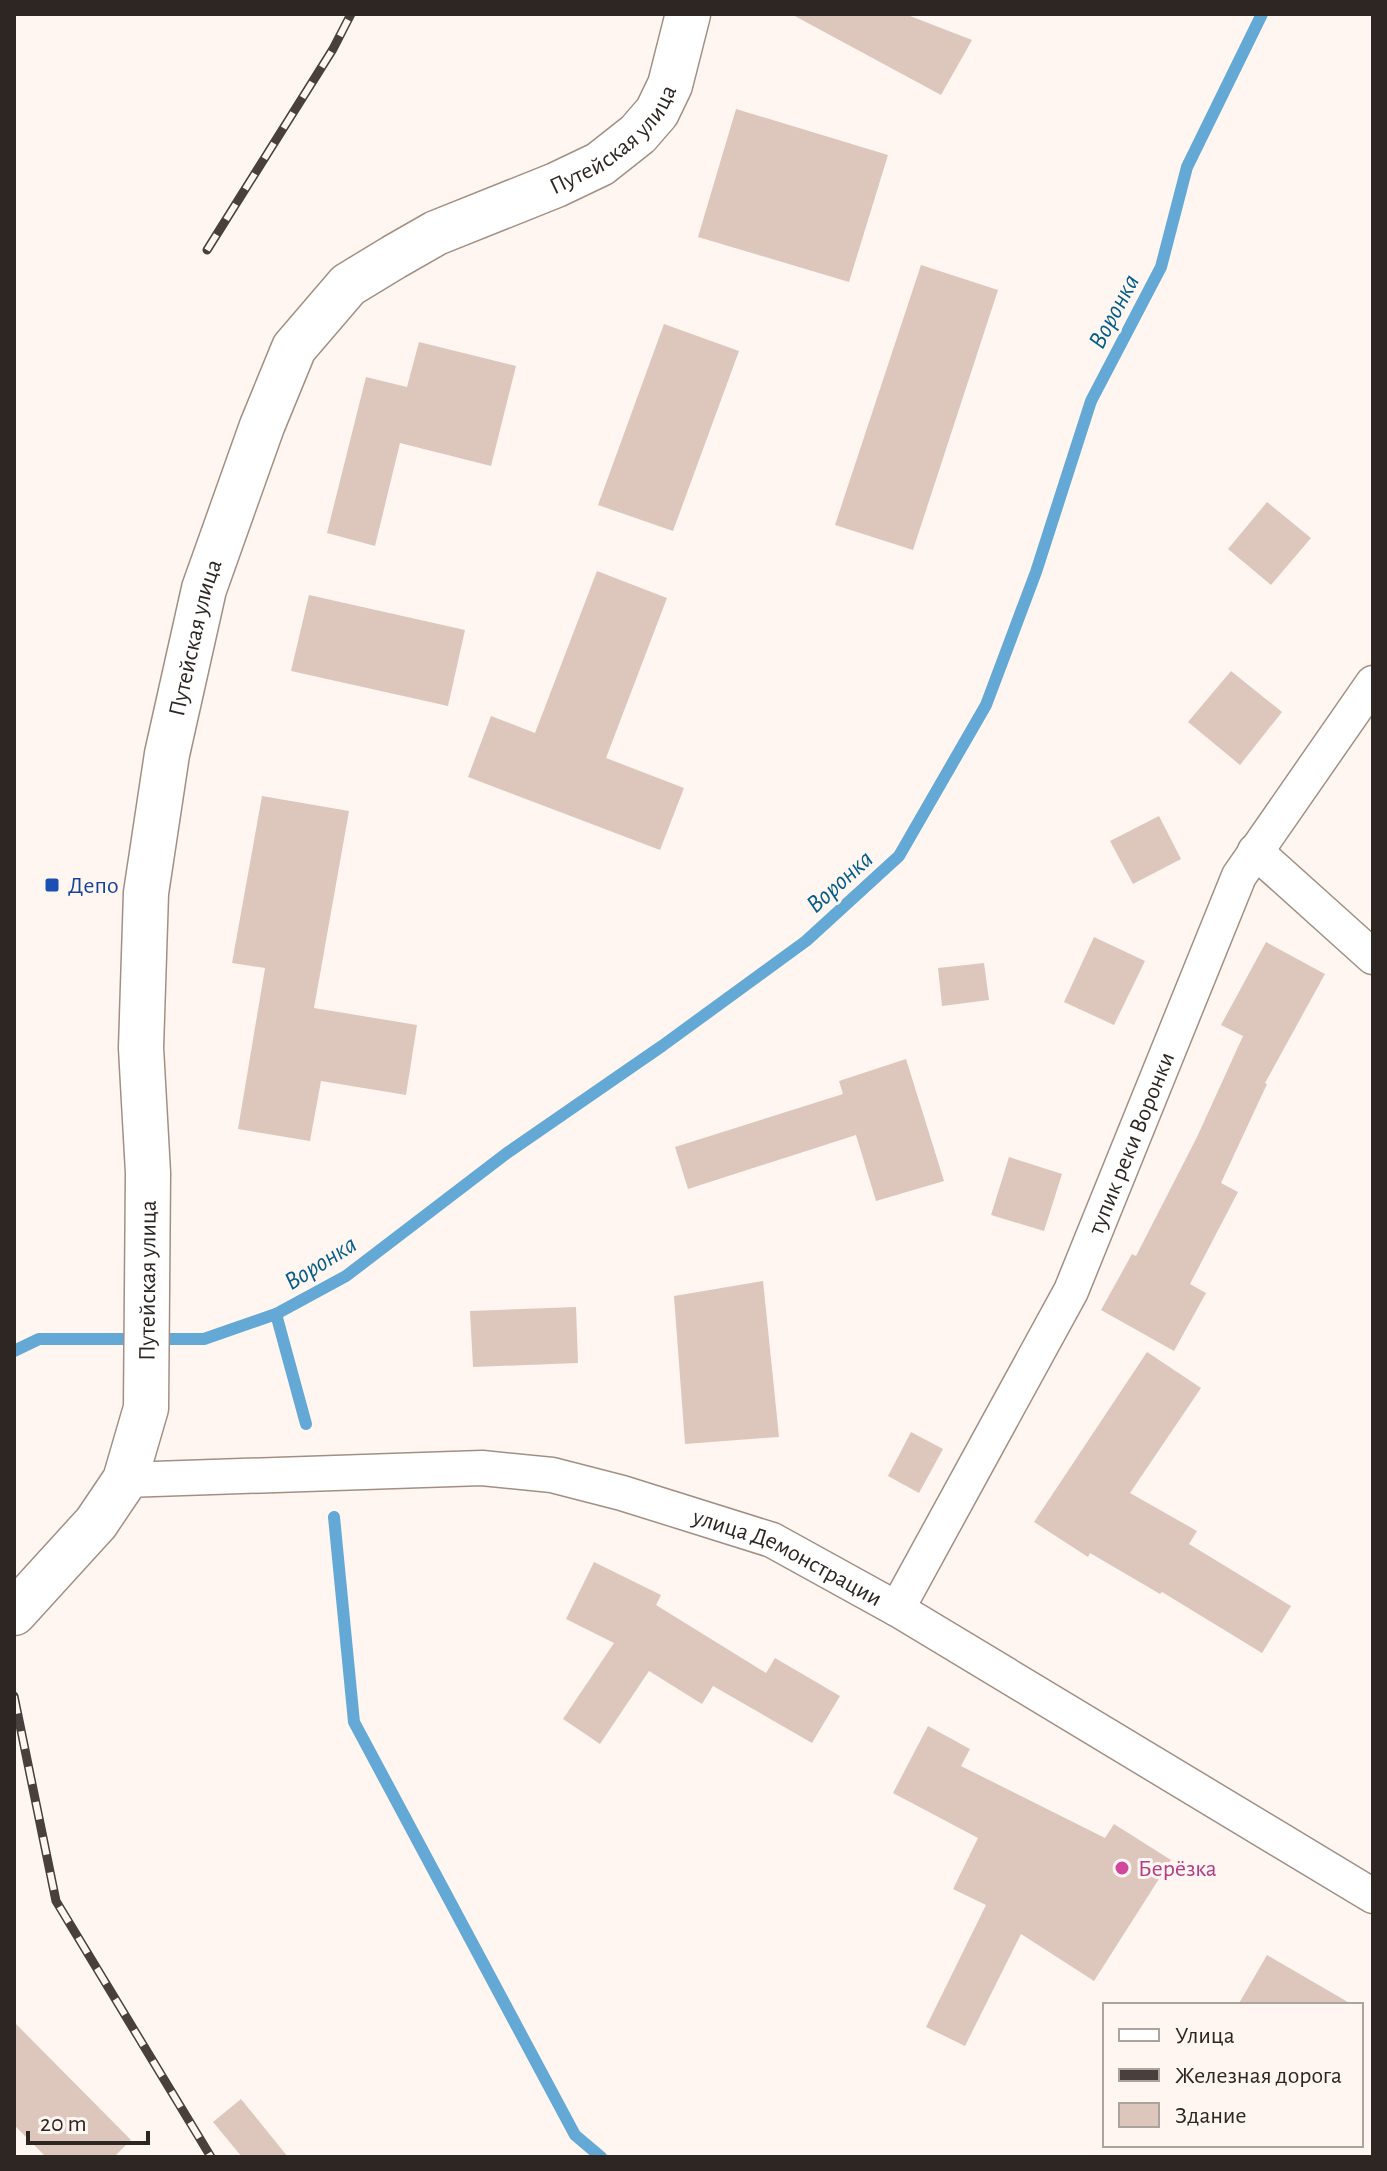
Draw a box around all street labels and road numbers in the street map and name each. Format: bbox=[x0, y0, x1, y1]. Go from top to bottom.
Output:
street label: Путейская улица bbox=[546, 81, 681, 199]
street label: Путейская улица bbox=[165, 556, 227, 719]
street label: тупик реки Воронки bbox=[1084, 1049, 1179, 1239]
street label: Путейская улица bbox=[135, 1200, 161, 1361]
street label: улица Демонстрации bbox=[689, 1505, 886, 1611]

